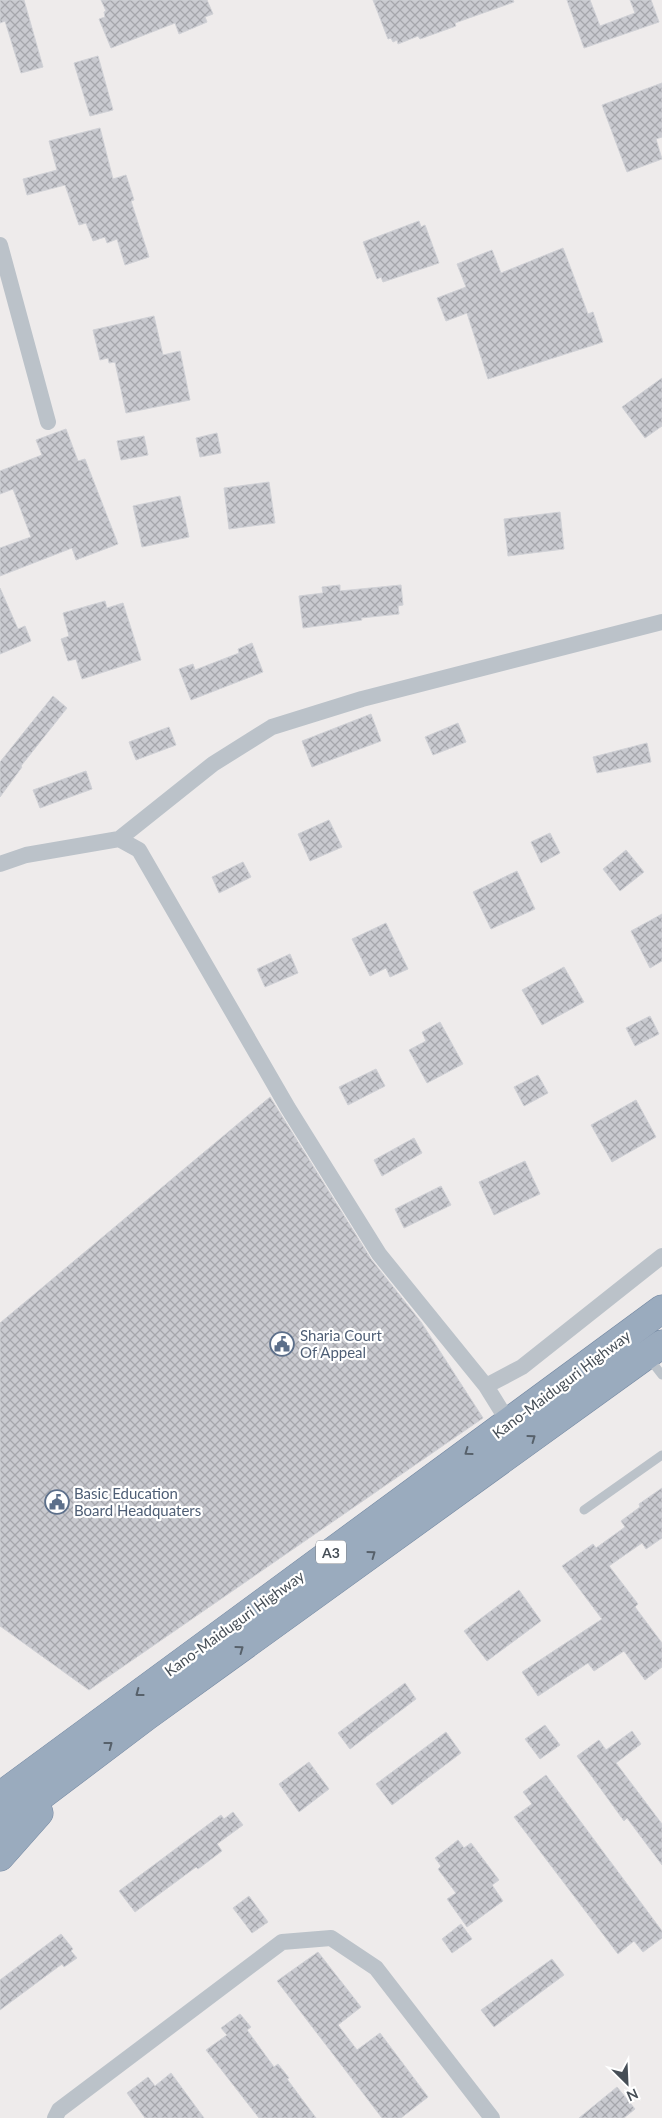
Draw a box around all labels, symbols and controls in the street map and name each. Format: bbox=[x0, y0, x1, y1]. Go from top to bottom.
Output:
place label: Sharia Court Of Appeal bbox=[300, 1326, 382, 1361]
street label: Kano-Maiduguri Highway bbox=[488, 1326, 634, 1442]
public building icon: Sharia Court Of Appeal bbox=[269, 1331, 295, 1357]
one-way arrow bbox=[526, 1435, 535, 1444]
one-way arrow bbox=[464, 1446, 474, 1455]
place label: Basic Education Board Headquaters bbox=[74, 1484, 201, 1519]
public building icon: Basic Education Board Headquaters bbox=[44, 1489, 70, 1515]
road number: A3 bbox=[316, 1540, 346, 1564]
one-way arrow bbox=[366, 1551, 375, 1560]
street label: Kano-Maiduguri Highway bbox=[161, 1566, 308, 1680]
one-way arrow bbox=[234, 1646, 244, 1655]
one-way arrow bbox=[135, 1687, 145, 1696]
one-way arrow bbox=[103, 1742, 113, 1751]
north arrow bbox=[602, 2058, 652, 2108]
text: N bbox=[624, 2085, 641, 2105]

